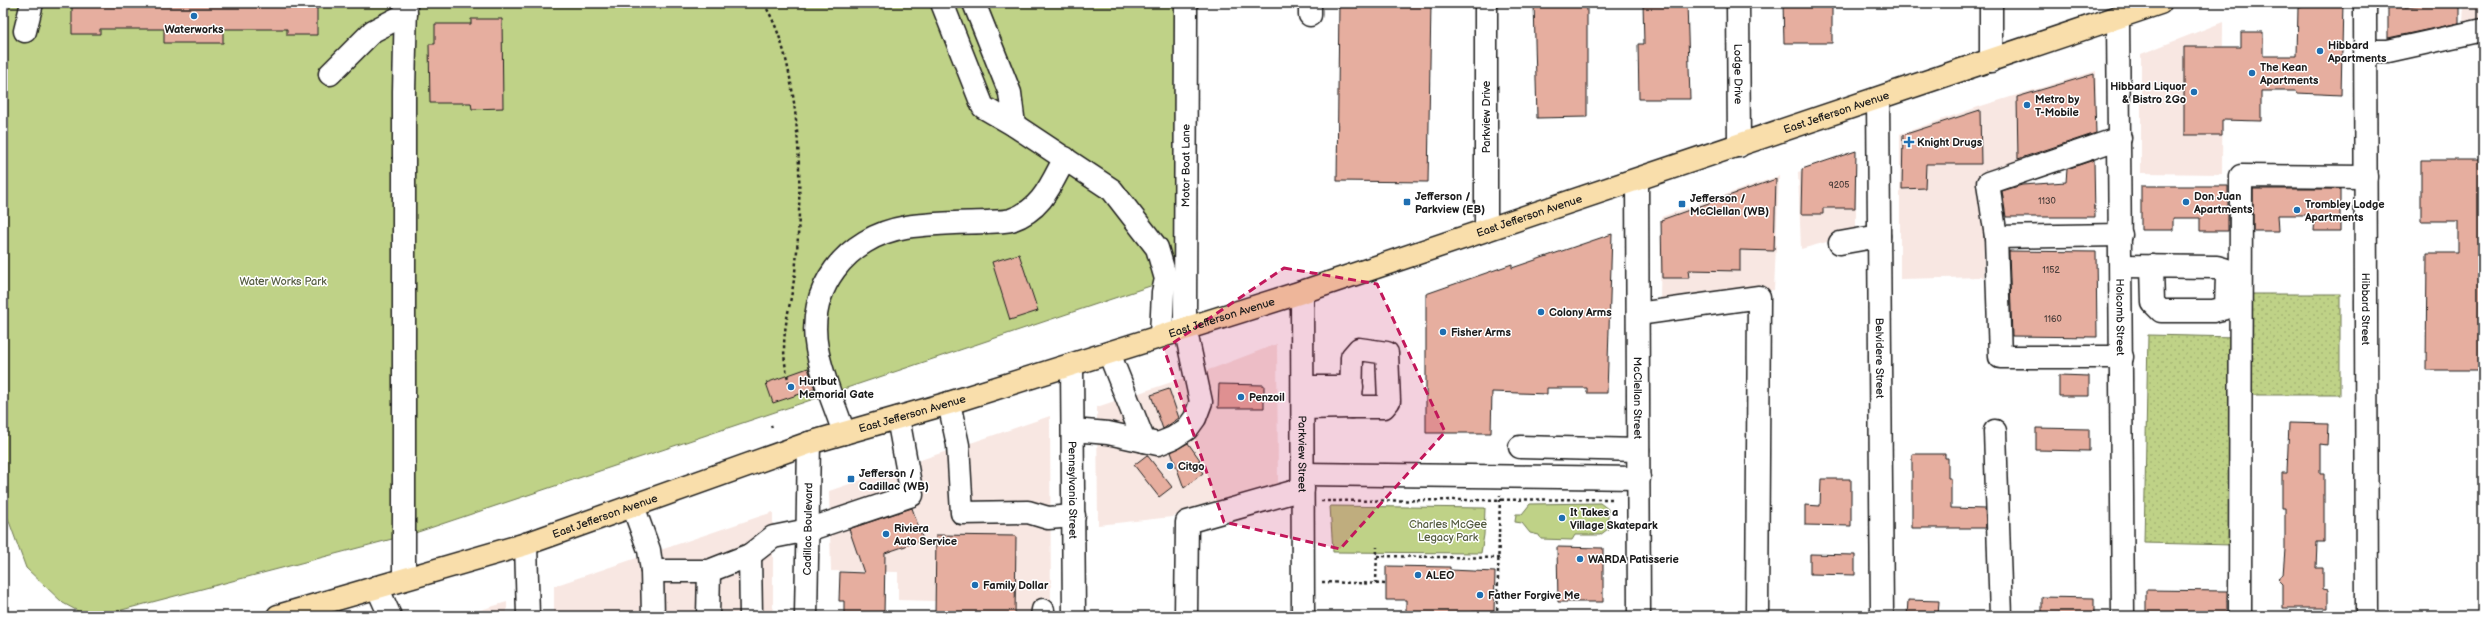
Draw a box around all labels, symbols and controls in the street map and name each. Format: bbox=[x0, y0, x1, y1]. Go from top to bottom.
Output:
marker: Waterworks bbox=[189, 11, 199, 21]
place label: Waterworks bbox=[164, 23, 224, 36]
place label: Hibbard Apartments bbox=[2327, 39, 2387, 65]
street label: Lodge Drive bbox=[1731, 44, 1745, 105]
marker: Hibbard Apartments bbox=[2315, 46, 2325, 56]
place label: The Kean Apartments bbox=[2259, 61, 2319, 87]
marker: The Kean Apartments bbox=[2247, 68, 2257, 78]
street label: Parkview Drive bbox=[1480, 80, 1493, 153]
place label: Hibbard Liquor & Bistro 2Go bbox=[2110, 80, 2187, 106]
marker: Hibbard Liquor & Bistro 2Go bbox=[2189, 87, 2199, 97]
street label: East Jefferson Avenue bbox=[1782, 89, 1891, 136]
place label: Metro by T-Mobile bbox=[2035, 93, 2079, 119]
marker: Metro by T-Mobile bbox=[2022, 100, 2032, 110]
street label: Motor Boat Lane bbox=[1179, 123, 1193, 207]
place label: Knight Drugs bbox=[1917, 136, 1983, 149]
marker: Knight Drugs bbox=[1904, 137, 1914, 147]
house number: 9205 bbox=[1829, 180, 1849, 191]
place label: Jefferson / Parkview (EB) bbox=[1415, 190, 1485, 216]
place label: Don Juan Apartments bbox=[2193, 190, 2253, 216]
street label: East Jefferson Avenue bbox=[1475, 192, 1584, 240]
place label: Jefferson / McClellan (WB) bbox=[1690, 192, 1769, 218]
house number: 1130 bbox=[2038, 196, 2056, 207]
marker: Jefferson / Parkview (EB) bbox=[1402, 197, 1412, 207]
marker: Don Juan Apartments bbox=[2181, 197, 2191, 207]
place label: Trombley Lodge Apartments bbox=[2304, 198, 2385, 224]
marker: Jefferson / McClellan (WB) bbox=[1677, 199, 1687, 209]
marker: Trombley Lodge Apartments bbox=[2292, 205, 2302, 215]
house number: 1152 bbox=[2042, 265, 2060, 276]
street label: Hibbard Street bbox=[2359, 273, 2372, 346]
park label: Water Works Park bbox=[239, 275, 327, 288]
street label: Holcomb Street bbox=[2113, 278, 2127, 356]
street label: East Jefferson Avenue bbox=[1167, 295, 1277, 341]
place label: Colony Arms bbox=[1549, 306, 1612, 319]
marker: Colony Arms bbox=[1536, 307, 1546, 317]
house number: 1160 bbox=[2044, 314, 2062, 325]
street label: Belvidere Street bbox=[1873, 318, 1886, 399]
place label: Fisher Arms bbox=[1451, 326, 1511, 339]
marker: Fisher Arms bbox=[1438, 327, 1448, 337]
street label: McClellan Street bbox=[1631, 357, 1644, 440]
place label: Hurlbut Memorial Gate bbox=[799, 375, 874, 401]
marker: Hurlbut Memorial Gate bbox=[786, 382, 796, 392]
place label: Penzoil bbox=[1249, 391, 1285, 404]
street label: East Jefferson Avenue bbox=[857, 392, 968, 435]
marker: Penzoil bbox=[1236, 392, 1246, 402]
street label: Parkview Street bbox=[1295, 416, 1309, 493]
street label: Pennsylvania Street bbox=[1066, 441, 1079, 540]
place label: Citgo bbox=[1178, 460, 1205, 473]
marker: Citgo bbox=[1165, 461, 1175, 471]
place label: Jefferson / Cadillac (WB) bbox=[859, 467, 929, 493]
marker: Jefferson / Cadillac (WB) bbox=[846, 474, 856, 484]
street label: Cadillac Boulevard bbox=[801, 482, 815, 576]
street label: East Jefferson Avenue bbox=[551, 491, 660, 541]
place label: It Takes a Village Skatepark bbox=[1570, 506, 1658, 532]
marker: It Takes a Village Skatepark bbox=[1557, 513, 1567, 523]
park label: Charles McGee Legacy Park bbox=[1409, 518, 1488, 544]
place label: Riviera Auto Service bbox=[893, 522, 957, 548]
marker: Riviera Auto Service bbox=[881, 529, 891, 539]
place label: WARDA Patisserie bbox=[1588, 553, 1679, 566]
marker: WARDA Patisserie bbox=[1575, 554, 1585, 564]
place label: ALEO bbox=[1425, 569, 1454, 582]
marker: ALEO bbox=[1413, 570, 1423, 580]
place label: Family Dollar bbox=[983, 579, 1049, 592]
marker: Family Dollar bbox=[970, 580, 980, 590]
place label: Father Forgive Me bbox=[1488, 589, 1580, 602]
marker: Father Forgive Me bbox=[1475, 590, 1485, 600]

